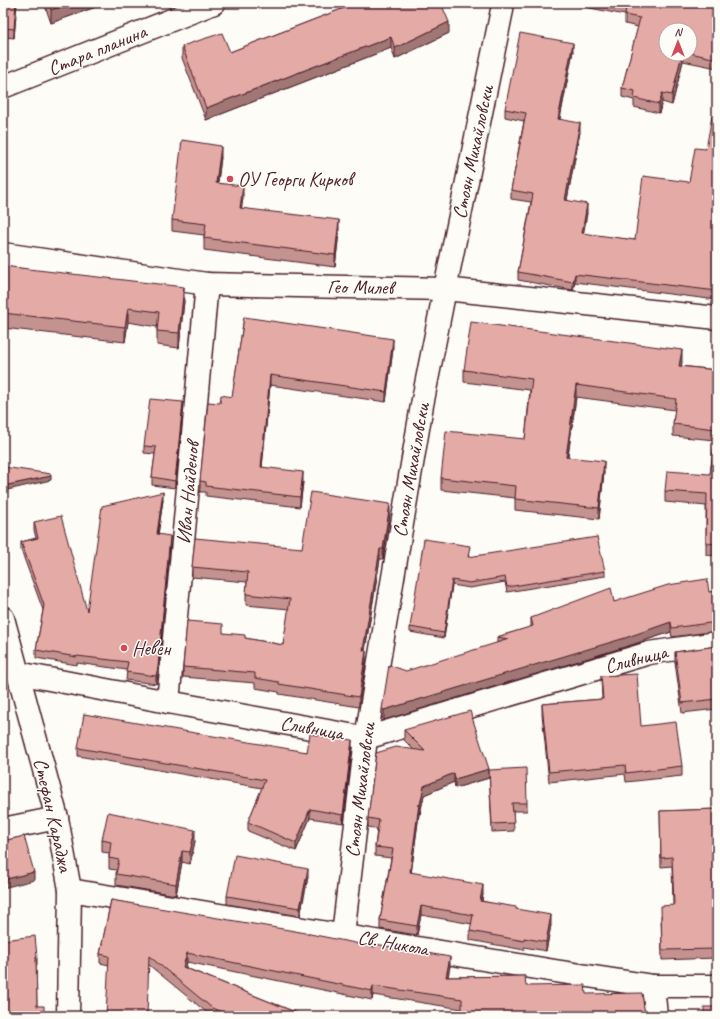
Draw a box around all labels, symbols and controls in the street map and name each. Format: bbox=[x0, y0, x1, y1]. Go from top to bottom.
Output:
street label: Стара планина bbox=[44, 18, 152, 81]
north arrow bbox=[658, 22, 698, 62]
text: N bbox=[675, 25, 684, 39]
street label: Стоян Михайловски bbox=[447, 82, 500, 221]
place label: ОУ Георги Кирков bbox=[238, 167, 356, 192]
marker: ОУ Георги Кирков bbox=[225, 174, 235, 184]
street label: Гео Милев bbox=[327, 274, 396, 300]
street label: Стоян Михайловски bbox=[387, 400, 435, 539]
street label: Иван Найденов bbox=[171, 437, 205, 545]
place label: Невен bbox=[132, 636, 172, 661]
street label: Сливница bbox=[602, 639, 672, 679]
marker: Невен bbox=[119, 643, 129, 653]
street label: Сливница bbox=[279, 710, 347, 746]
street label: Стоян Михайловски bbox=[339, 720, 381, 859]
street label: Стефан Караджа bbox=[28, 756, 79, 876]
street label: Св. Никола bbox=[356, 925, 432, 962]

